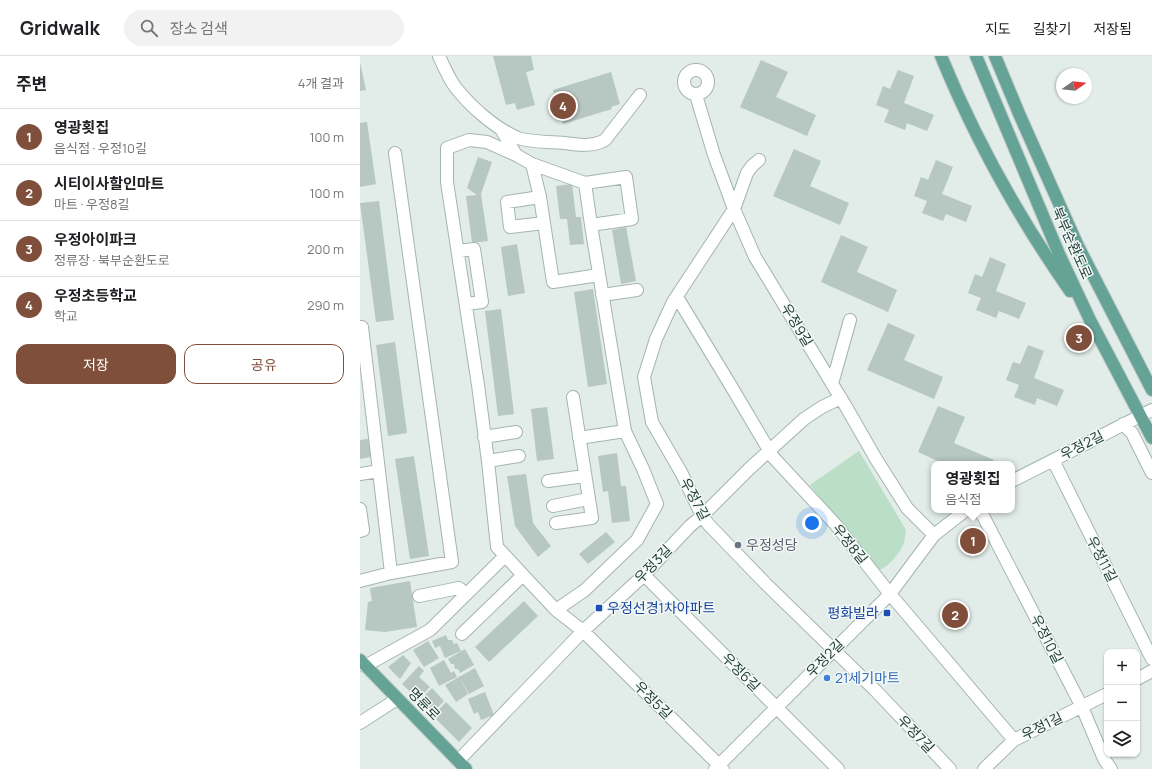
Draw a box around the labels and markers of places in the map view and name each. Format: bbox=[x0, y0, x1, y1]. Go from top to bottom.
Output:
pin: 4 bbox=[550, 91, 576, 121]
pin: 3 bbox=[1066, 323, 1092, 353]
pin: 1 bbox=[960, 526, 986, 556]
place label: 우정성당 bbox=[746, 535, 798, 554]
marker: 우정성당 bbox=[733, 540, 743, 550]
place label: 우정선경1차아파트 bbox=[607, 598, 716, 617]
pin: 2 bbox=[942, 600, 968, 630]
marker: 우정선경1차아파트 bbox=[594, 603, 604, 613]
place label: 평화빌라 bbox=[827, 603, 879, 622]
marker: 평화빌라 bbox=[882, 608, 892, 618]
place label: 21세기마트 bbox=[835, 668, 900, 687]
marker: 21세기마트 bbox=[822, 673, 832, 683]

